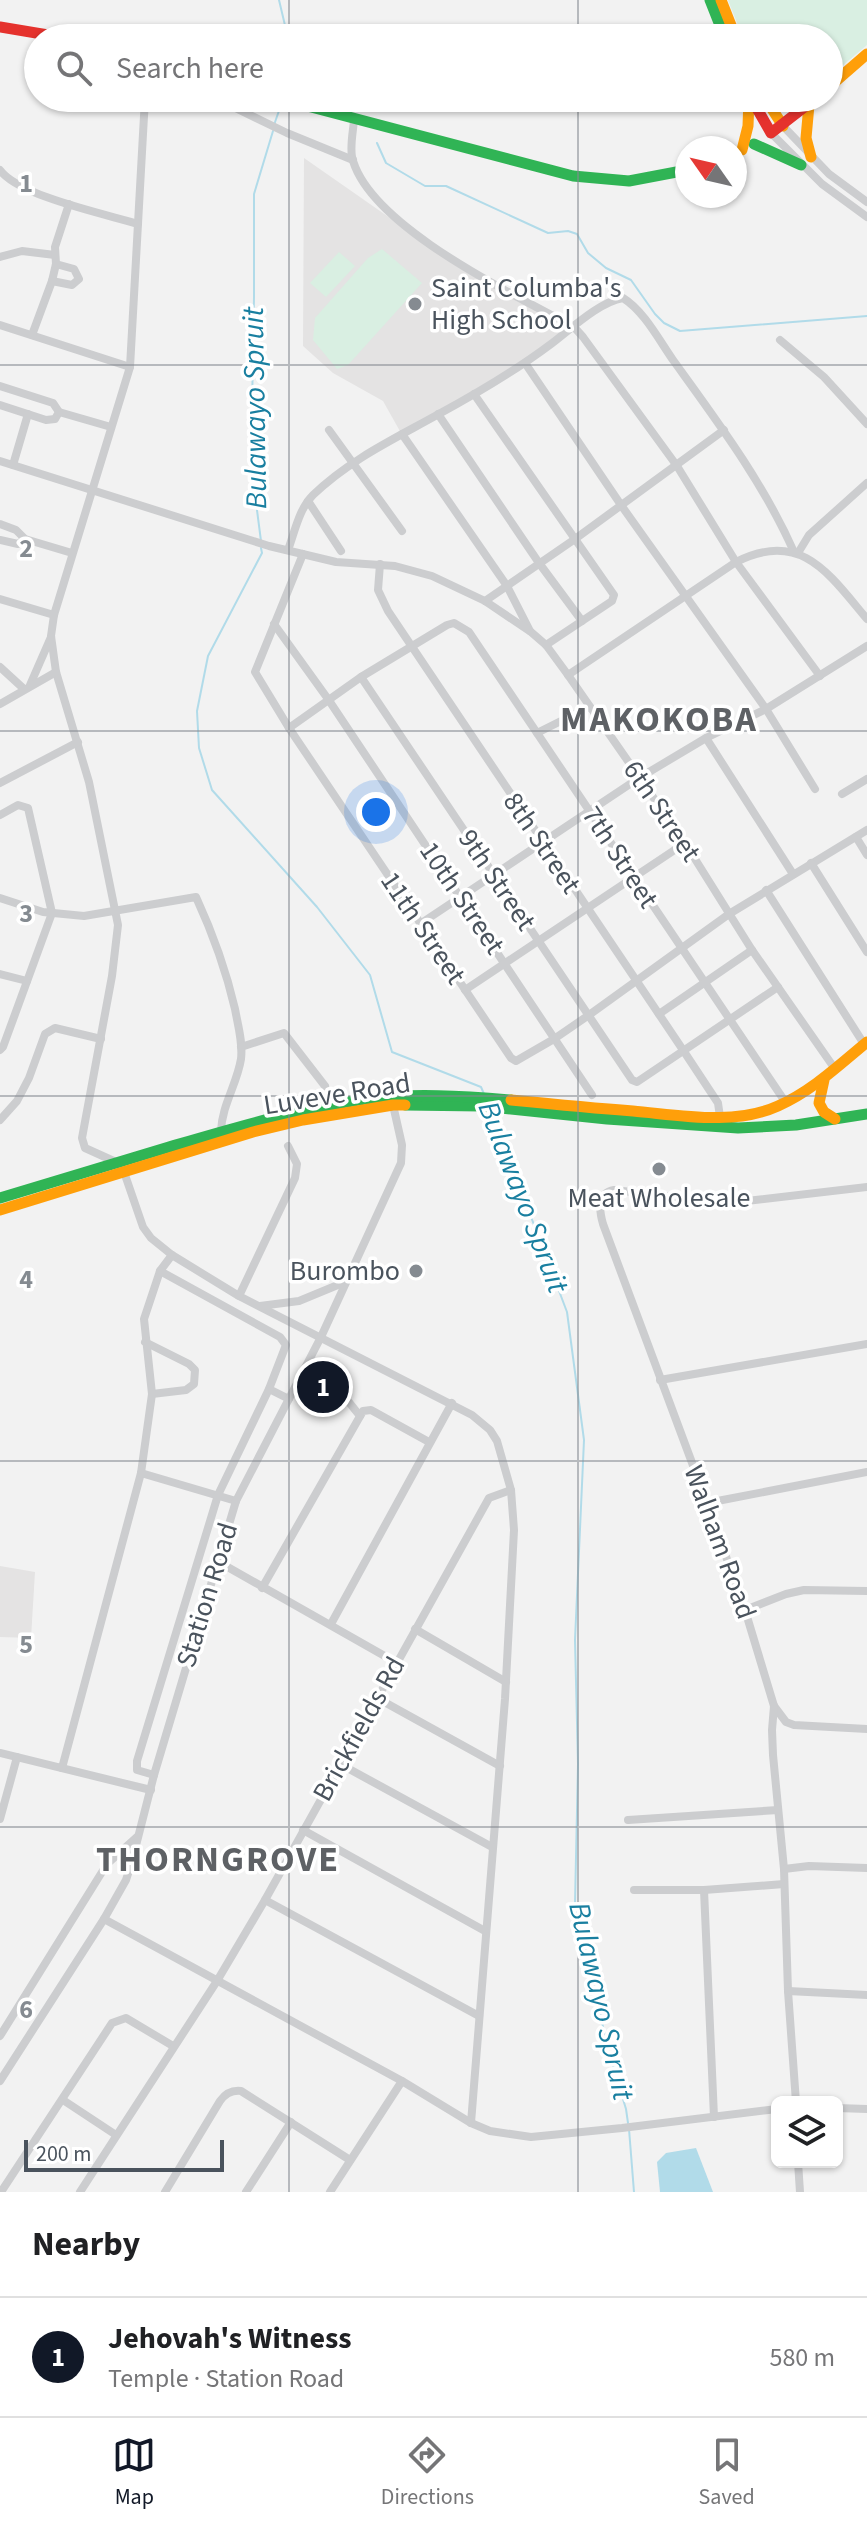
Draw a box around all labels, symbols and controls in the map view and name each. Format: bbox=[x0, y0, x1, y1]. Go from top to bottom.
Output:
search box bbox=[24, 24, 843, 112]
icon: search bbox=[52, 46, 96, 90]
text: Search here bbox=[116, 47, 264, 90]
north arrow bbox=[675, 136, 747, 208]
text: 1 bbox=[19, 165, 33, 202]
place label: Saint Columba's High School bbox=[431, 268, 621, 340]
marker: Saint Columba's High School bbox=[406, 295, 424, 313]
water label: Bulawayo Spruit bbox=[232, 305, 278, 509]
text: 2 bbox=[19, 530, 33, 567]
district label: MAKOKOBA bbox=[560, 694, 758, 745]
street label: 6th Street bbox=[613, 752, 711, 870]
street label: 8th Street bbox=[493, 784, 591, 902]
your location bbox=[356, 792, 396, 832]
street label: 7th Street bbox=[572, 798, 668, 916]
street label: 9th Street bbox=[448, 821, 546, 939]
street label: 10th Street bbox=[410, 834, 515, 963]
street label: 11th Street bbox=[371, 864, 476, 993]
text: 3 bbox=[19, 895, 33, 932]
street label: Luveve Road bbox=[261, 1063, 413, 1125]
water label: Bulawayo Spruit bbox=[467, 1095, 580, 1300]
marker: Meat Wholesale bbox=[650, 1160, 668, 1178]
place label: Meat Wholesale bbox=[568, 1178, 750, 1218]
place label: Burombo bbox=[290, 1251, 400, 1291]
text: 4 bbox=[19, 1261, 33, 1298]
marker: Burombo bbox=[407, 1262, 425, 1280]
pin: 1 bbox=[297, 1357, 349, 1417]
street label: Walham Road bbox=[674, 1459, 766, 1625]
street label: Station Road bbox=[166, 1518, 248, 1672]
text: 5 bbox=[19, 1626, 33, 1663]
street label: Brickfields Rd bbox=[303, 1649, 415, 1809]
district label: THORNGROVE bbox=[96, 1834, 340, 1885]
water label: Bulawayo Spruit bbox=[557, 1898, 645, 2106]
text: 6 bbox=[19, 1991, 33, 2028]
map controls bbox=[771, 2096, 843, 2168]
button: layers bbox=[771, 2096, 843, 2168]
scale bar bbox=[24, 2136, 224, 2172]
text: 200 m bbox=[36, 2138, 91, 2170]
text: Nearby bbox=[32, 2220, 140, 2269]
text: Jehovah's Witness bbox=[108, 2317, 352, 2360]
text: 1 bbox=[51, 2339, 65, 2376]
text: 580 m bbox=[769, 2339, 835, 2376]
text: Temple · Station Road bbox=[108, 2360, 344, 2397]
tab: Map bbox=[112, 2433, 156, 2513]
tab: Directions bbox=[381, 2433, 474, 2513]
tab: Saved bbox=[699, 2433, 755, 2513]

